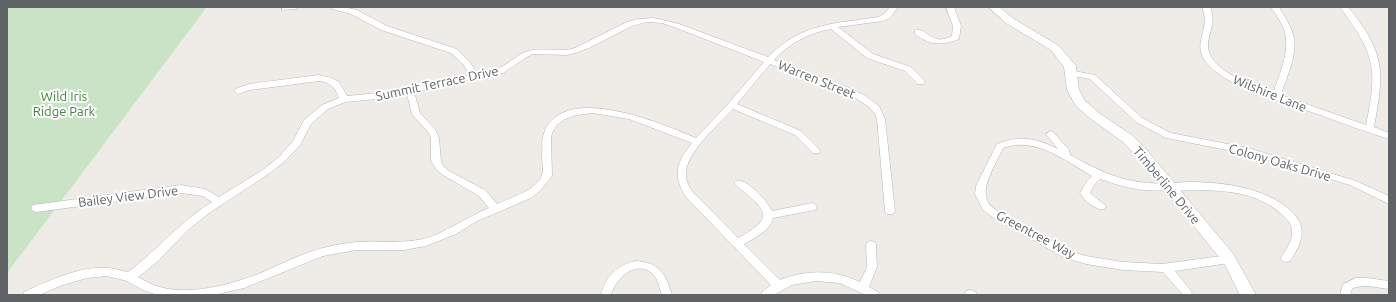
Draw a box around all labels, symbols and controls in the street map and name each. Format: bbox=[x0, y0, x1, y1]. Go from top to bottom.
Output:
street label: Warren Street bbox=[776, 57, 858, 101]
street label: Summit Terrace Drive bbox=[374, 63, 500, 103]
street label: Wilshire Lane bbox=[1231, 72, 1309, 114]
park label: Wild Iris Ridge Park bbox=[33, 89, 96, 118]
street label: Colony Oaks Drive bbox=[1227, 141, 1333, 183]
street label: Timberline Drive bbox=[1131, 144, 1203, 226]
street label: Bailey View Drive bbox=[77, 183, 179, 209]
street label: Greentree Way bbox=[994, 207, 1078, 261]

